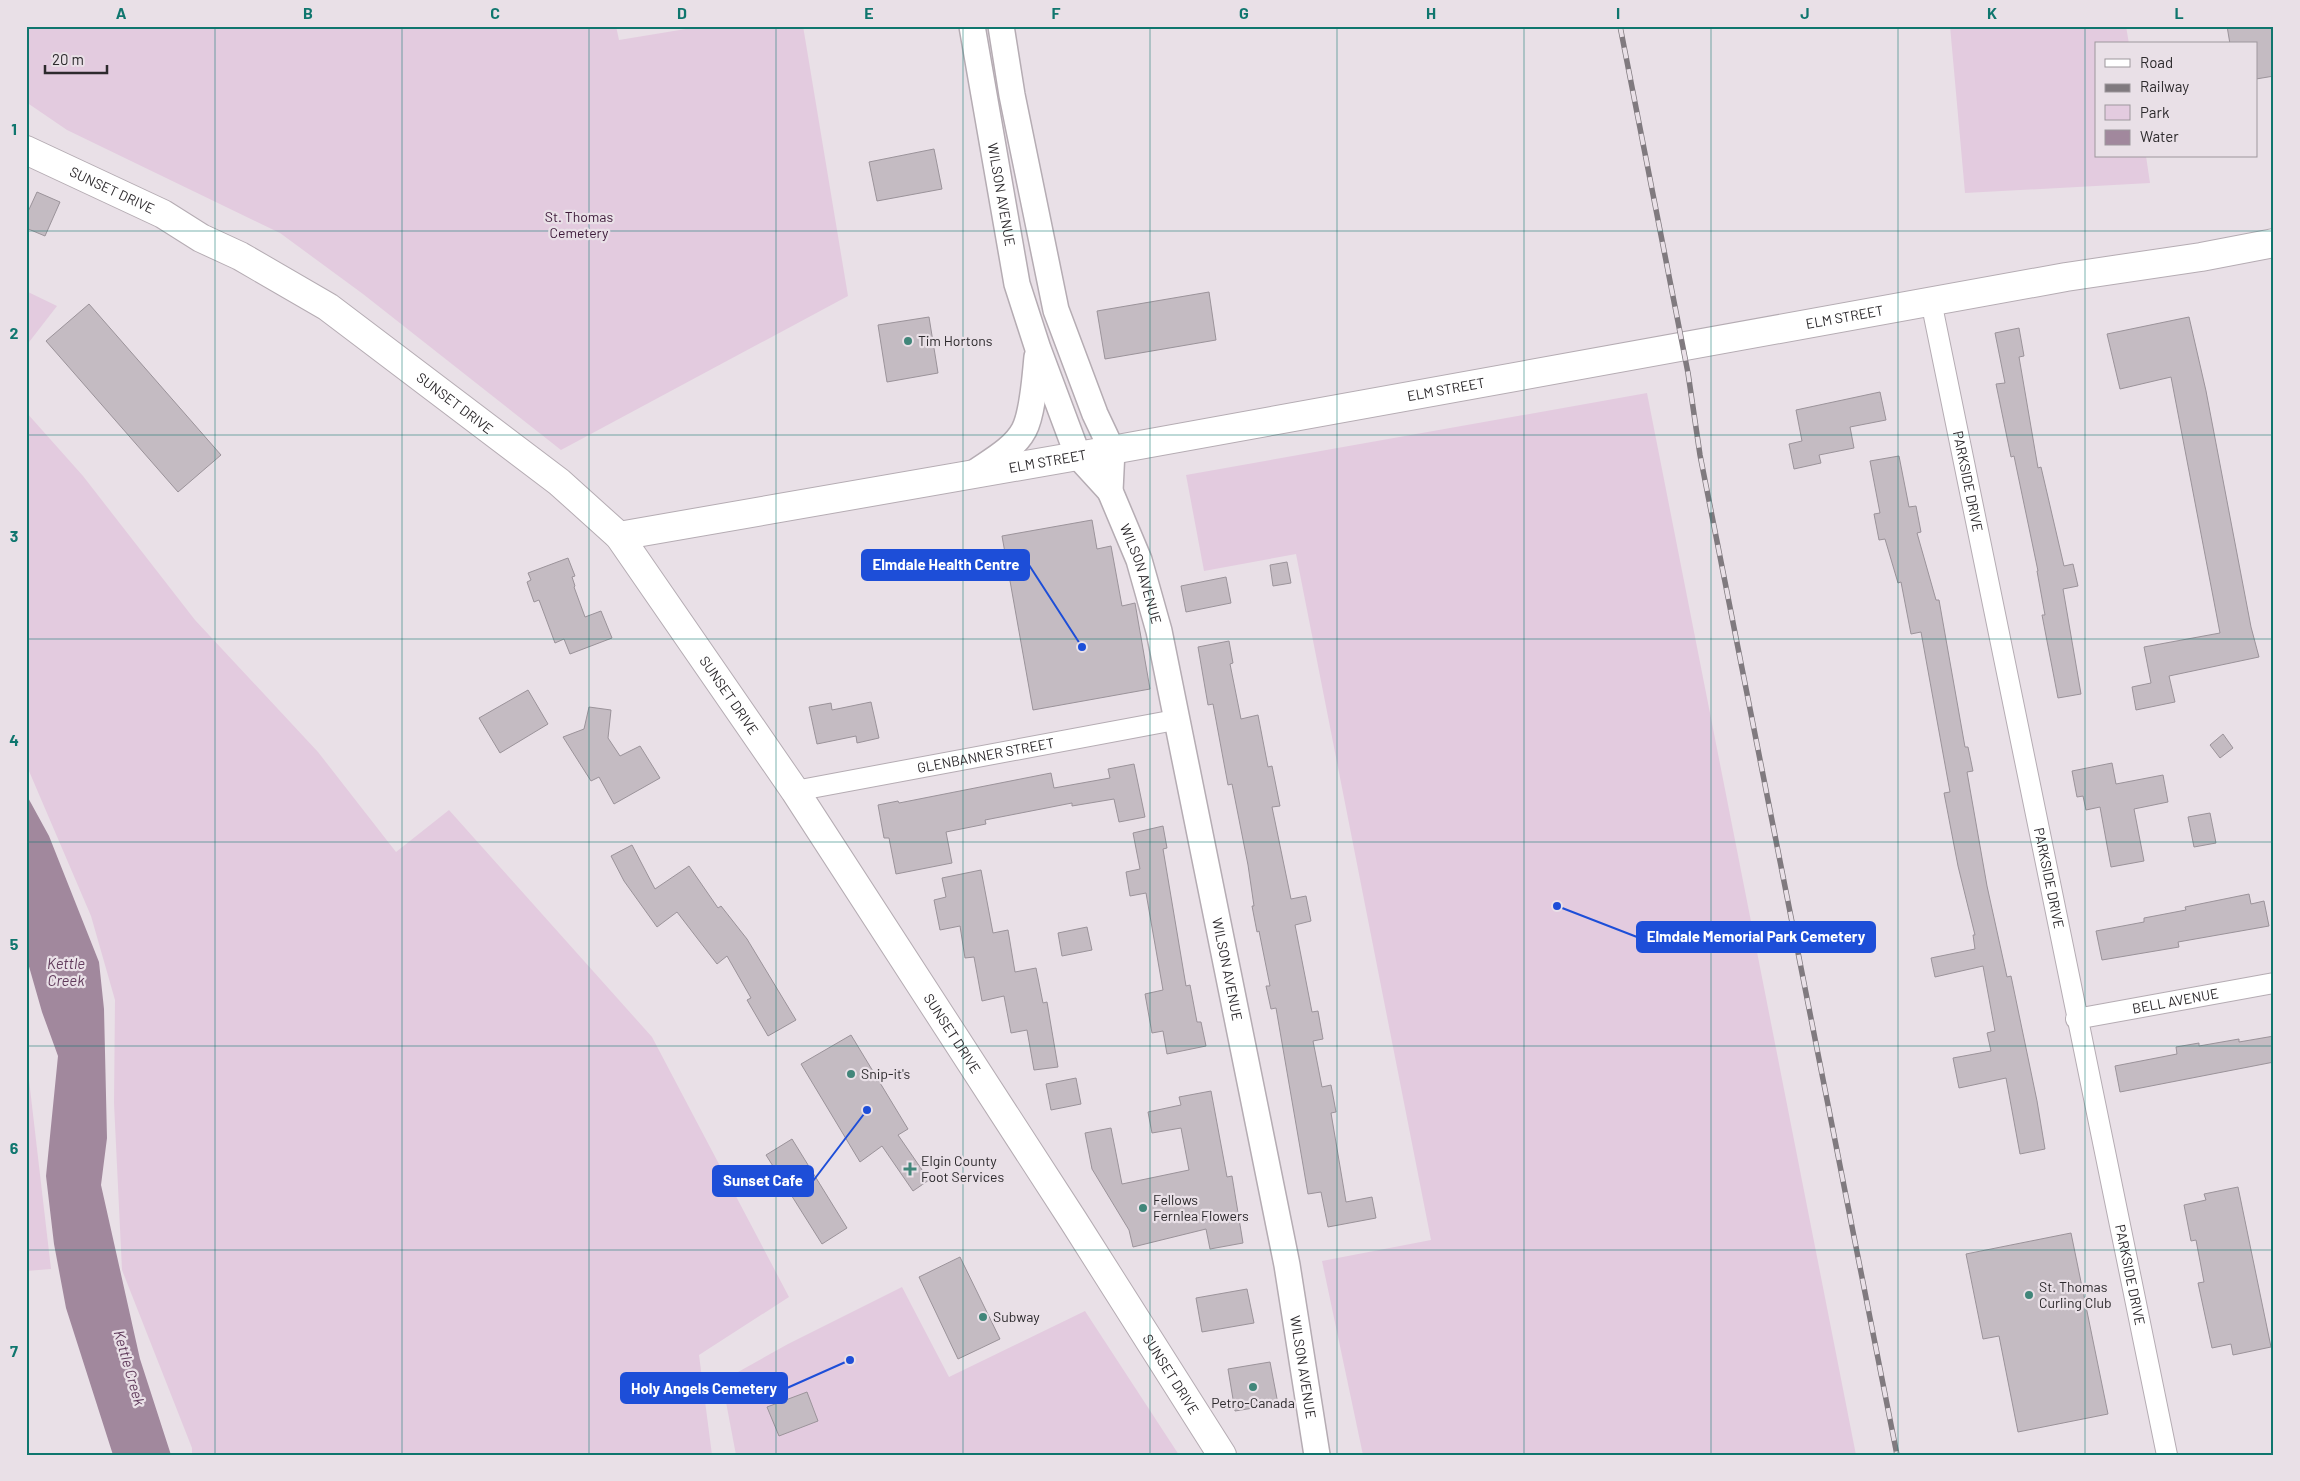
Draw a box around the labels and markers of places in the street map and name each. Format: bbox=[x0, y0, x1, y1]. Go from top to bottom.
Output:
place label: Tim Hortons bbox=[918, 332, 993, 349]
marker: Tim Hortons bbox=[902, 335, 914, 347]
callout: Elmdale Health Centre bbox=[862, 550, 1029, 580]
callout: Elmdale Memorial Park Cemetery bbox=[1637, 922, 1875, 952]
place label: Snip-it's bbox=[861, 1065, 911, 1082]
marker: Snip-it's bbox=[845, 1068, 857, 1080]
place label: Elgin County Foot Services bbox=[921, 1152, 1004, 1185]
marker: Elgin County Foot Services bbox=[903, 1162, 917, 1176]
callout: Sunset Cafe bbox=[713, 1166, 813, 1196]
place label: Fellows Fernlea Flowers bbox=[1153, 1191, 1249, 1224]
marker: Fellows Fernlea Flowers bbox=[1137, 1202, 1149, 1214]
place label: St. Thomas Curling Club bbox=[2039, 1278, 2112, 1311]
marker: St. Thomas Curling Club bbox=[2023, 1289, 2035, 1301]
place label: Subway bbox=[993, 1308, 1040, 1325]
marker: Subway bbox=[977, 1311, 989, 1323]
callout: Holy Angels Cemetery bbox=[621, 1373, 787, 1403]
marker: Petro-Canada bbox=[1247, 1381, 1259, 1393]
place label: Petro-Canada bbox=[1211, 1394, 1295, 1411]

